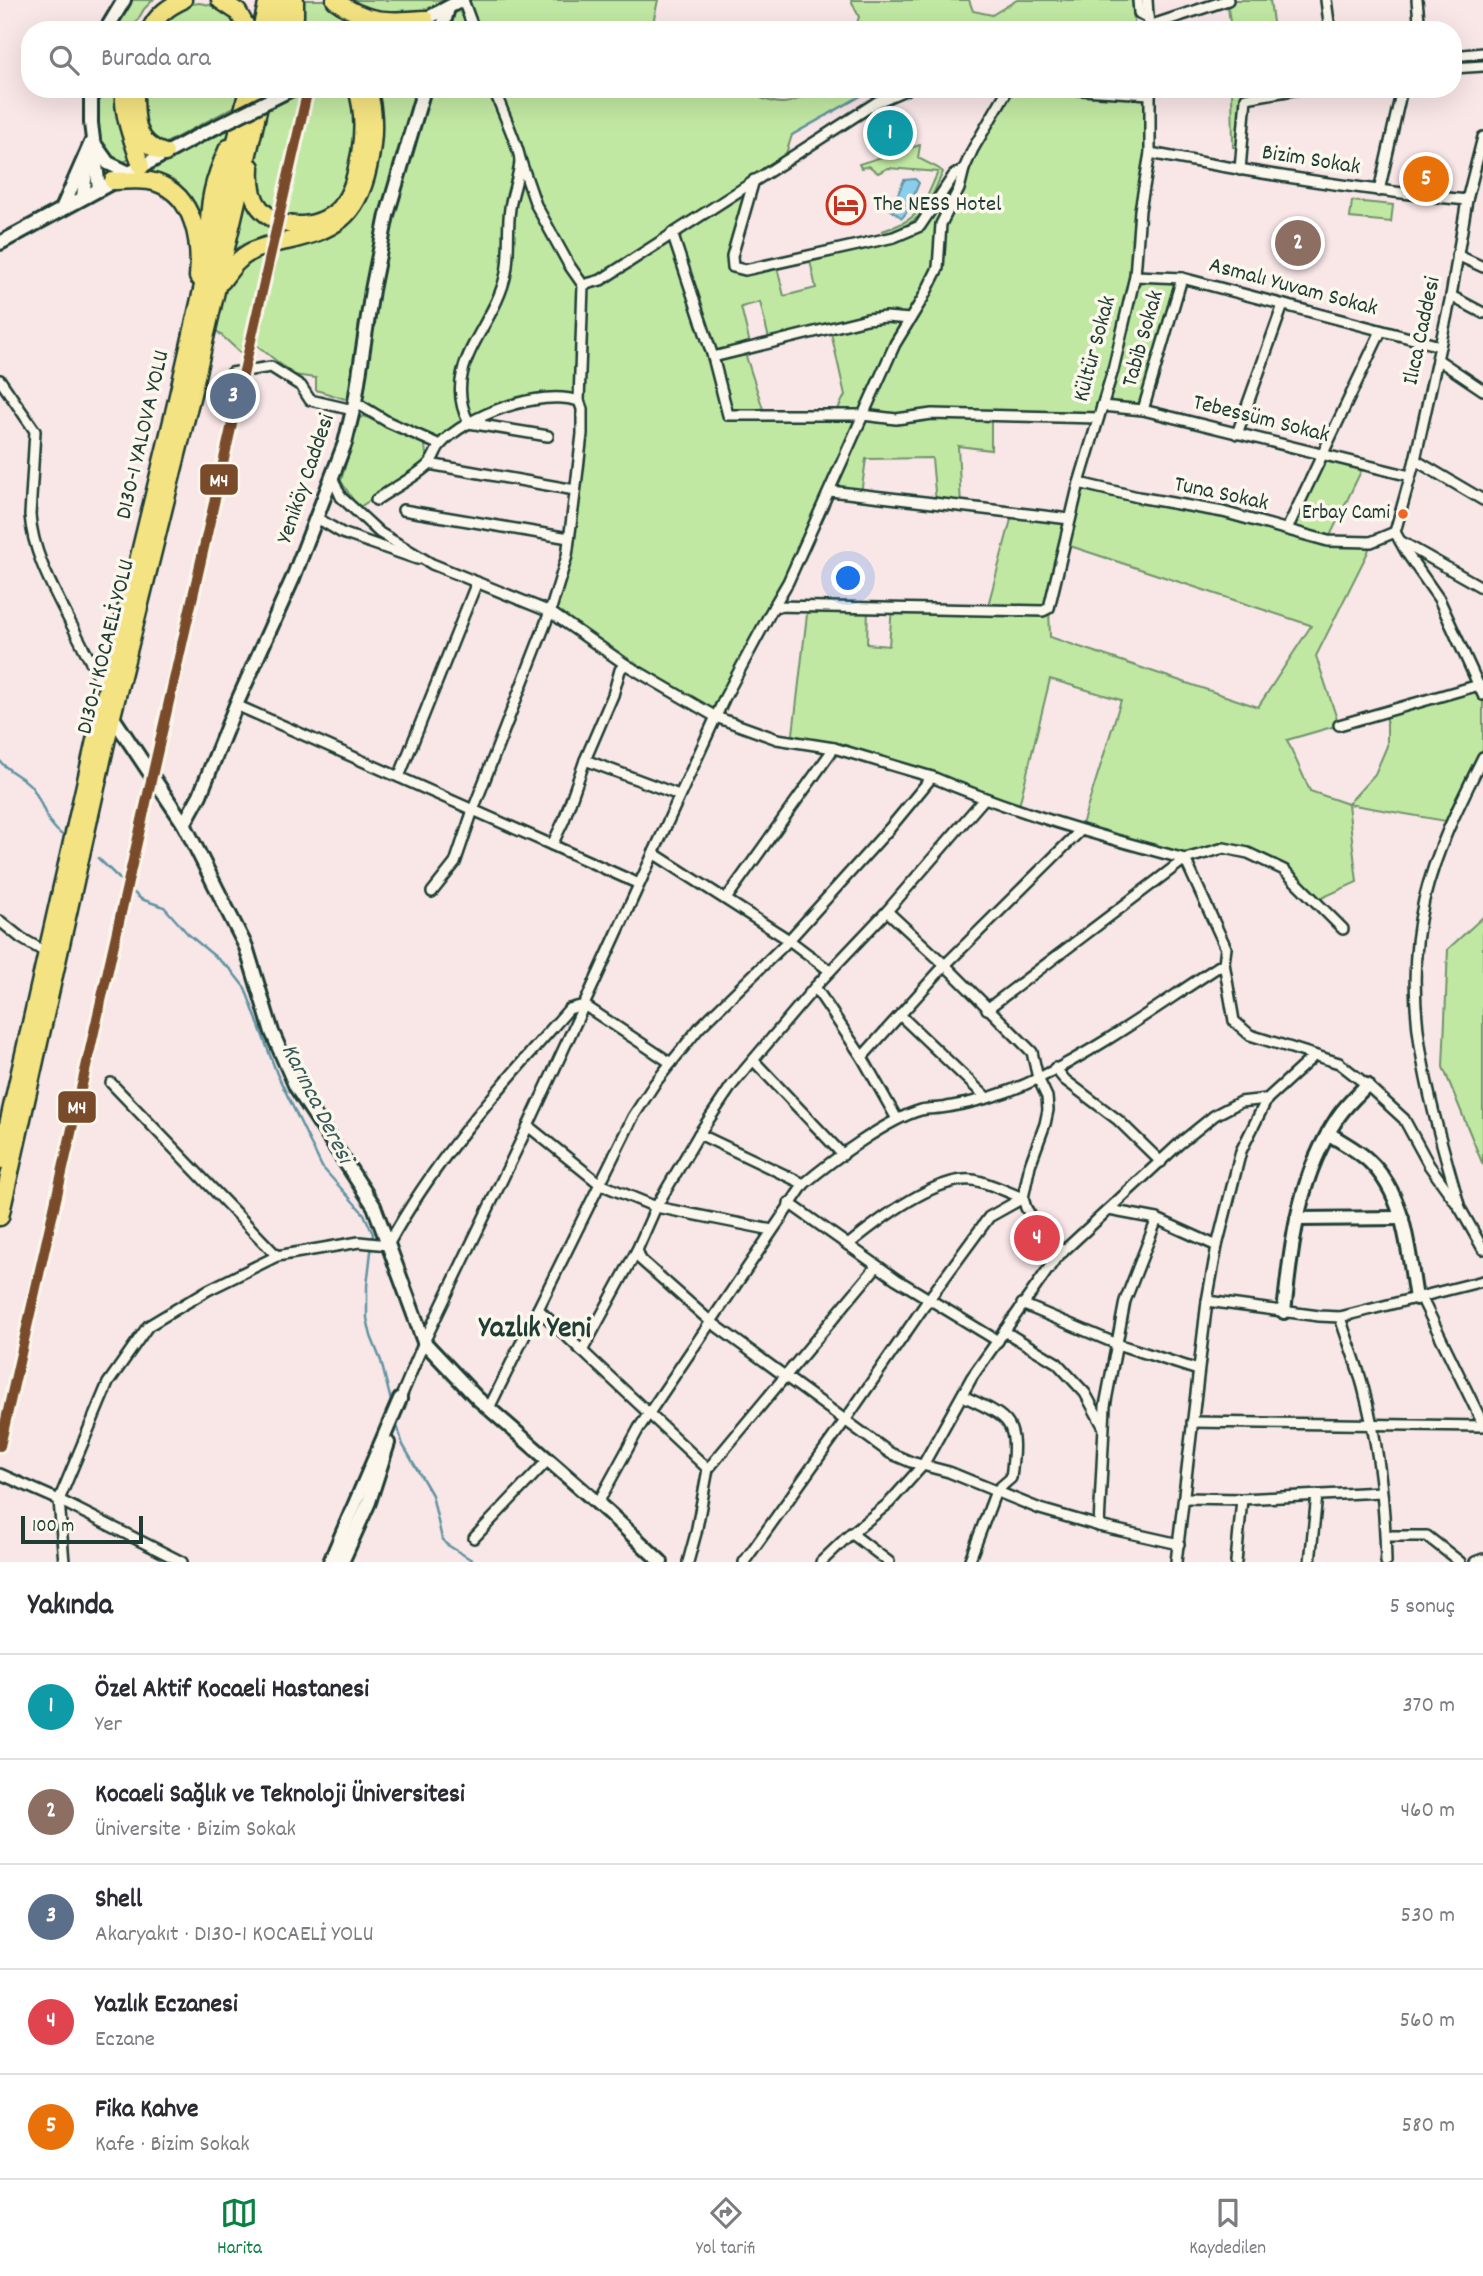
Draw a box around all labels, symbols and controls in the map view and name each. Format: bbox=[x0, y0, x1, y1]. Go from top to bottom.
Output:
search box bbox=[21, 21, 1462, 98]
icon: search bbox=[45, 41, 83, 79]
text: Burada ara bbox=[101, 41, 211, 78]
pin: 1 bbox=[867, 107, 913, 159]
street label: Bizim Sokak bbox=[1259, 137, 1363, 185]
pin: 5 bbox=[1403, 153, 1449, 205]
hotel icon: The NESS Hotel bbox=[825, 184, 867, 226]
place label: The NESS Hotel bbox=[873, 189, 1002, 222]
pin: 2 bbox=[1275, 217, 1321, 269]
street label: Asmalı Yuvam Sokak bbox=[1205, 250, 1381, 326]
street label: Ilıca Caddesi bbox=[1395, 274, 1451, 388]
street label: Tabib Sokak bbox=[1114, 287, 1174, 391]
street label: Kültür Sokak bbox=[1066, 292, 1126, 406]
street label: D130-1 YALOVA YOLU bbox=[109, 347, 179, 523]
pin: 3 bbox=[210, 370, 256, 422]
street label: Tebessüm Sokak bbox=[1189, 387, 1333, 453]
street label: Yeniköy Caddesi bbox=[269, 410, 345, 548]
line badge: M4 bbox=[199, 463, 239, 496]
text: M4 bbox=[209, 469, 229, 496]
street label: Tuna Sokak bbox=[1171, 469, 1271, 521]
place label: Erbay Cami bbox=[1302, 499, 1390, 529]
marker: Erbay Cami bbox=[1396, 507, 1410, 521]
street label: D130-1 KOCAELİ YOLU bbox=[69, 556, 145, 738]
your location bbox=[831, 561, 865, 595]
water label: Karınca Deresi bbox=[271, 1038, 362, 1173]
line badge: M4 bbox=[57, 1090, 97, 1124]
text: M4 bbox=[67, 1096, 87, 1123]
pin: 4 bbox=[1014, 1212, 1060, 1264]
district label: Yazlık Yeni bbox=[478, 1309, 591, 1352]
scale bar bbox=[21, 1513, 144, 1545]
text: 100 m bbox=[32, 1514, 74, 1541]
text: Yakında bbox=[28, 1586, 113, 1629]
text: 5 sonuç bbox=[1389, 1591, 1455, 1624]
text: Özel Aktif Kocaeli Hastanesi bbox=[95, 1672, 369, 1709]
text: 1 bbox=[48, 1690, 54, 1723]
text: 370 m bbox=[1402, 1690, 1455, 1723]
text: Yer bbox=[95, 1709, 122, 1742]
text: Kocaeli Sağlık ve Teknoloji Üniversitesi bbox=[95, 1777, 465, 1814]
text: 2 bbox=[46, 1795, 56, 1828]
text: 460 m bbox=[1401, 1795, 1455, 1828]
text: Üniversite · Bizim Sokak bbox=[95, 1814, 296, 1847]
text: Shell bbox=[95, 1882, 142, 1919]
text: 3 bbox=[46, 1900, 56, 1933]
text: 530 m bbox=[1401, 1900, 1455, 1933]
text: Akaryakıt · D130-1 KOCAELİ YOLU bbox=[95, 1919, 374, 1952]
text: Yazlık Eczanesi bbox=[95, 1987, 238, 2024]
text: 4 bbox=[46, 2005, 56, 2038]
text: 560 m bbox=[1399, 2005, 1455, 2038]
text: Eczane bbox=[95, 2024, 155, 2057]
text: Fika Kahve bbox=[95, 2092, 199, 2129]
text: 5 bbox=[46, 2110, 56, 2143]
text: 580 m bbox=[1402, 2110, 1455, 2143]
text: Kafe · Bizim Sokak bbox=[95, 2129, 250, 2162]
tab: Harita bbox=[217, 2194, 262, 2263]
tab: Yol tarifi bbox=[696, 2194, 755, 2263]
tab: Kaydedilen bbox=[1189, 2194, 1266, 2263]

